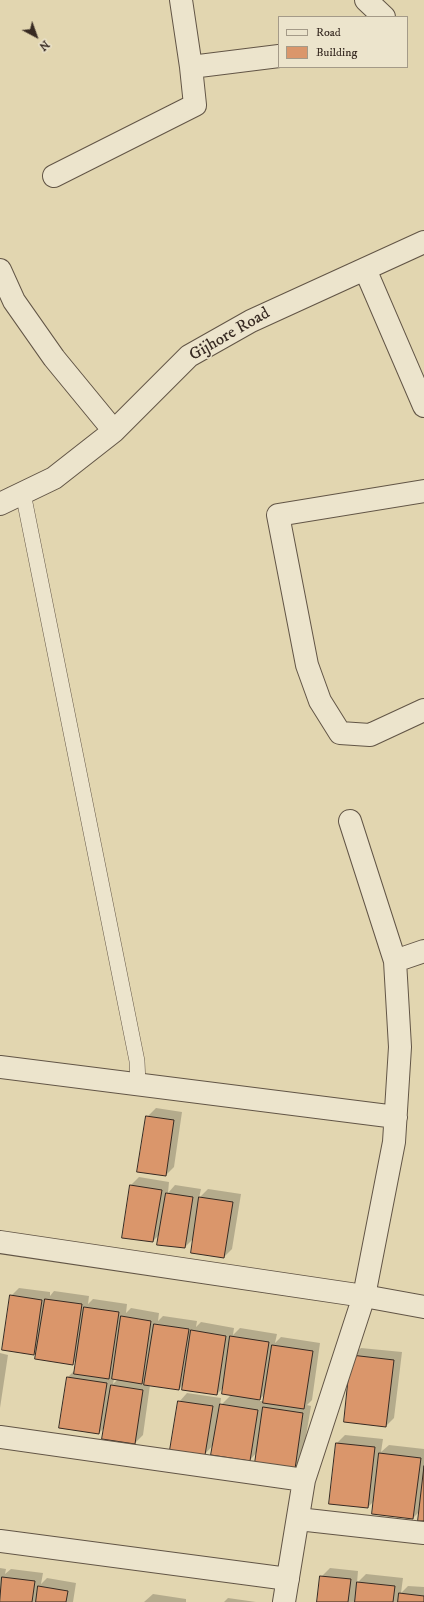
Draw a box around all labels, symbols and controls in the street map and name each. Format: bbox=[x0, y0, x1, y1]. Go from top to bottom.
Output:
north arrow bbox=[16, 16, 56, 56]
legend bbox=[278, 16, 408, 68]
text: Road bbox=[316, 25, 341, 40]
text: N bbox=[36, 37, 52, 53]
text: Building bbox=[316, 45, 357, 60]
street label: Gijhore Road bbox=[186, 304, 274, 366]

